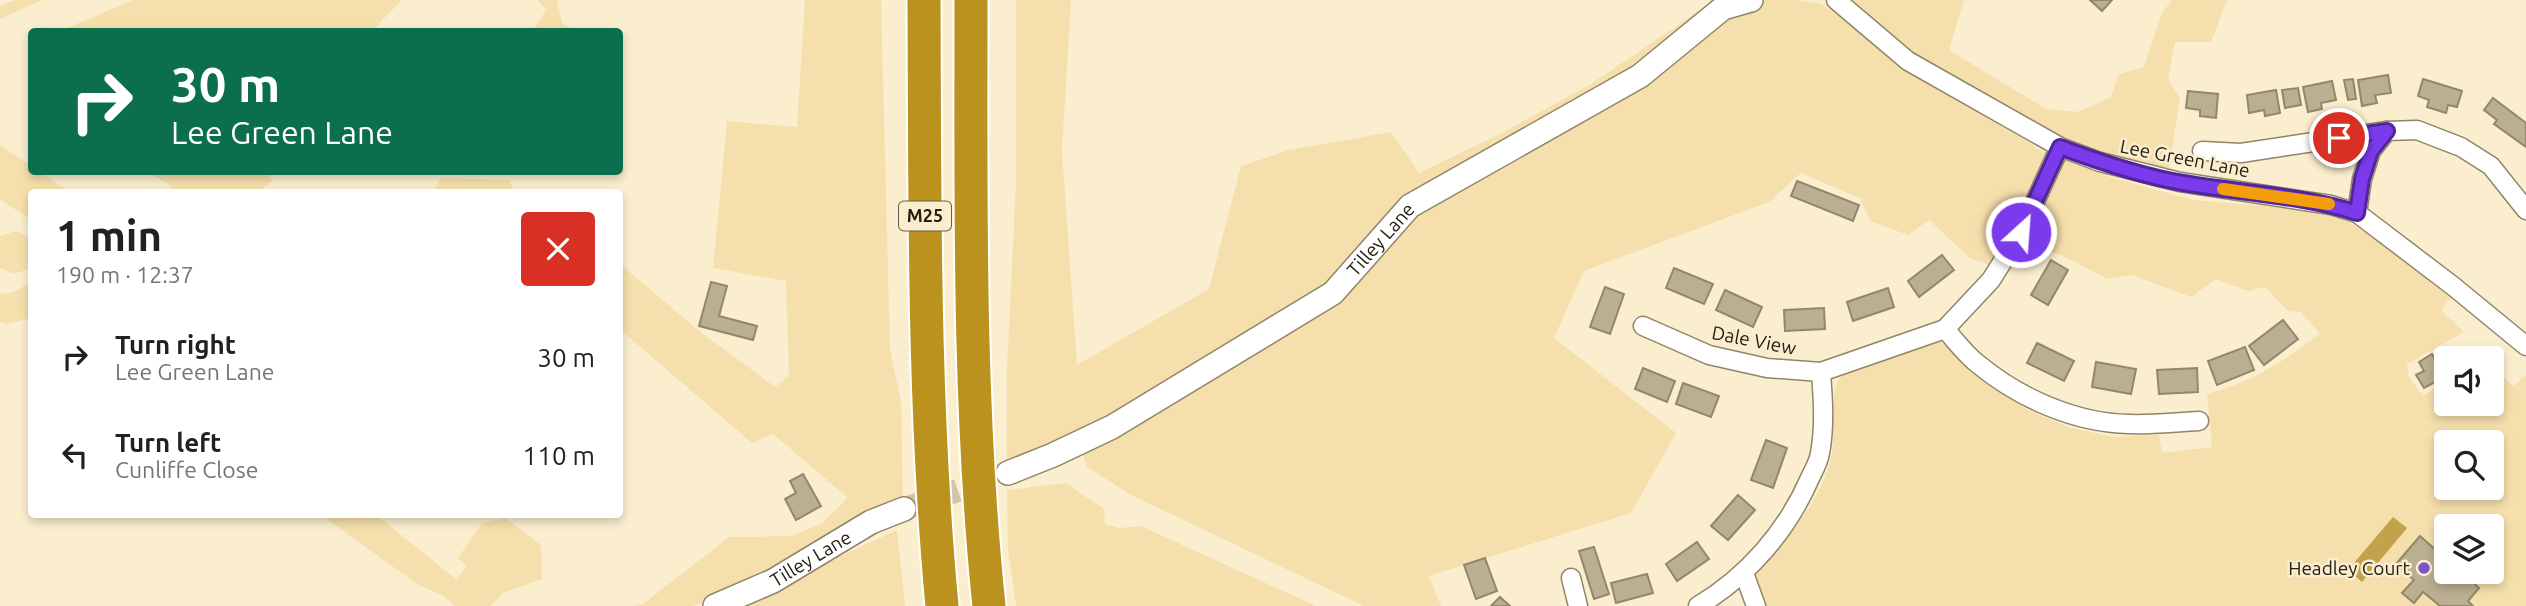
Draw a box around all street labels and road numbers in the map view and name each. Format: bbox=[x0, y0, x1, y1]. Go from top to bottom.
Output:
street label: Lee Green Lane bbox=[2118, 135, 2252, 181]
street label: Tilley Lane bbox=[1342, 198, 1419, 280]
road number: M25 bbox=[899, 202, 951, 230]
street label: Dale View bbox=[1710, 321, 1798, 359]
street label: Tilley Lane bbox=[766, 526, 855, 591]

